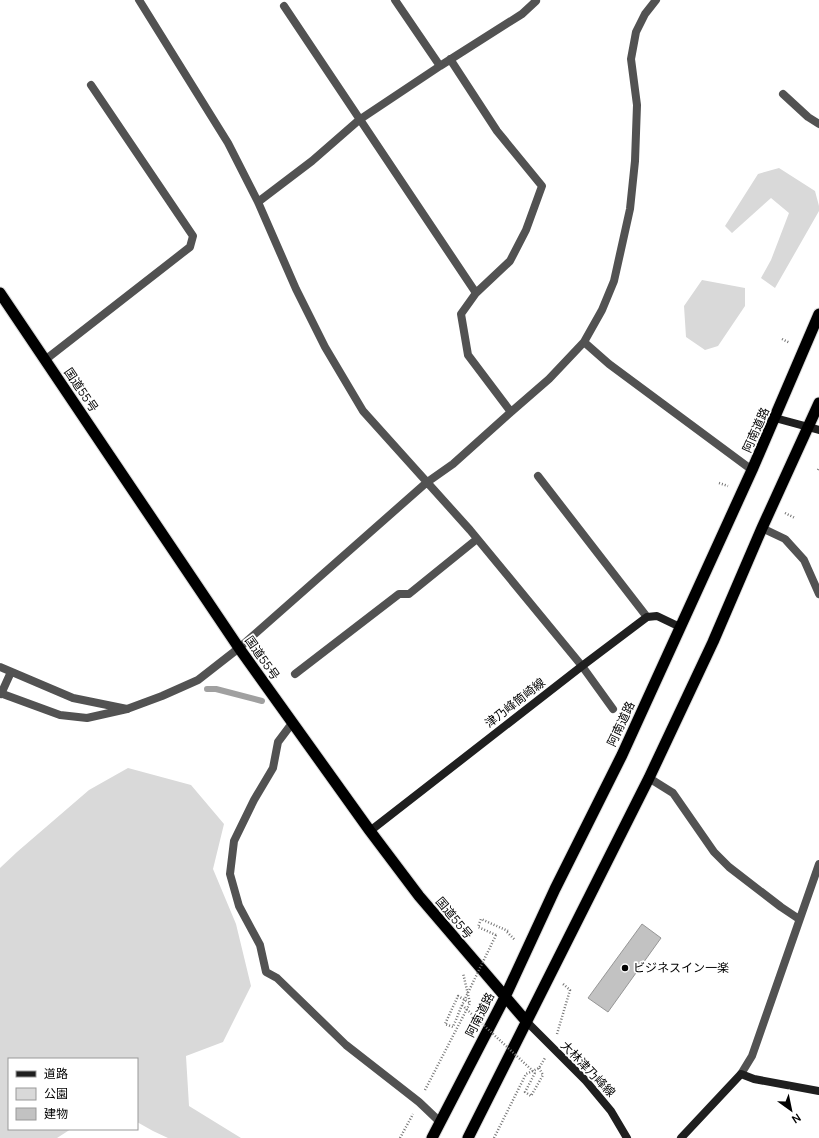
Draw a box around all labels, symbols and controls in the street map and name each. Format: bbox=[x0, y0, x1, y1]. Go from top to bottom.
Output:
street label: 国道55号 bbox=[60, 364, 102, 415]
street label: 阿南道路 bbox=[738, 404, 773, 455]
street label: 国道55号 bbox=[241, 632, 284, 683]
street label: 津乃峰筒崎線 bbox=[481, 674, 548, 731]
street label: 阿南道路 bbox=[603, 698, 638, 749]
street label: 国道55号 bbox=[432, 893, 477, 942]
place label: ビジネスイン一楽 bbox=[633, 959, 729, 976]
marker: ビジネスイン一楽 bbox=[620, 963, 630, 973]
street label: 阿南道路 bbox=[461, 990, 498, 1040]
street label: 大林津乃峰線 bbox=[557, 1037, 619, 1100]
legend bbox=[8, 1058, 138, 1130]
text: 道路 bbox=[44, 1065, 68, 1082]
text: 公園 bbox=[44, 1085, 68, 1102]
north arrow bbox=[771, 1090, 811, 1130]
text: 建物 bbox=[44, 1105, 68, 1122]
text: N bbox=[789, 1110, 804, 1127]

